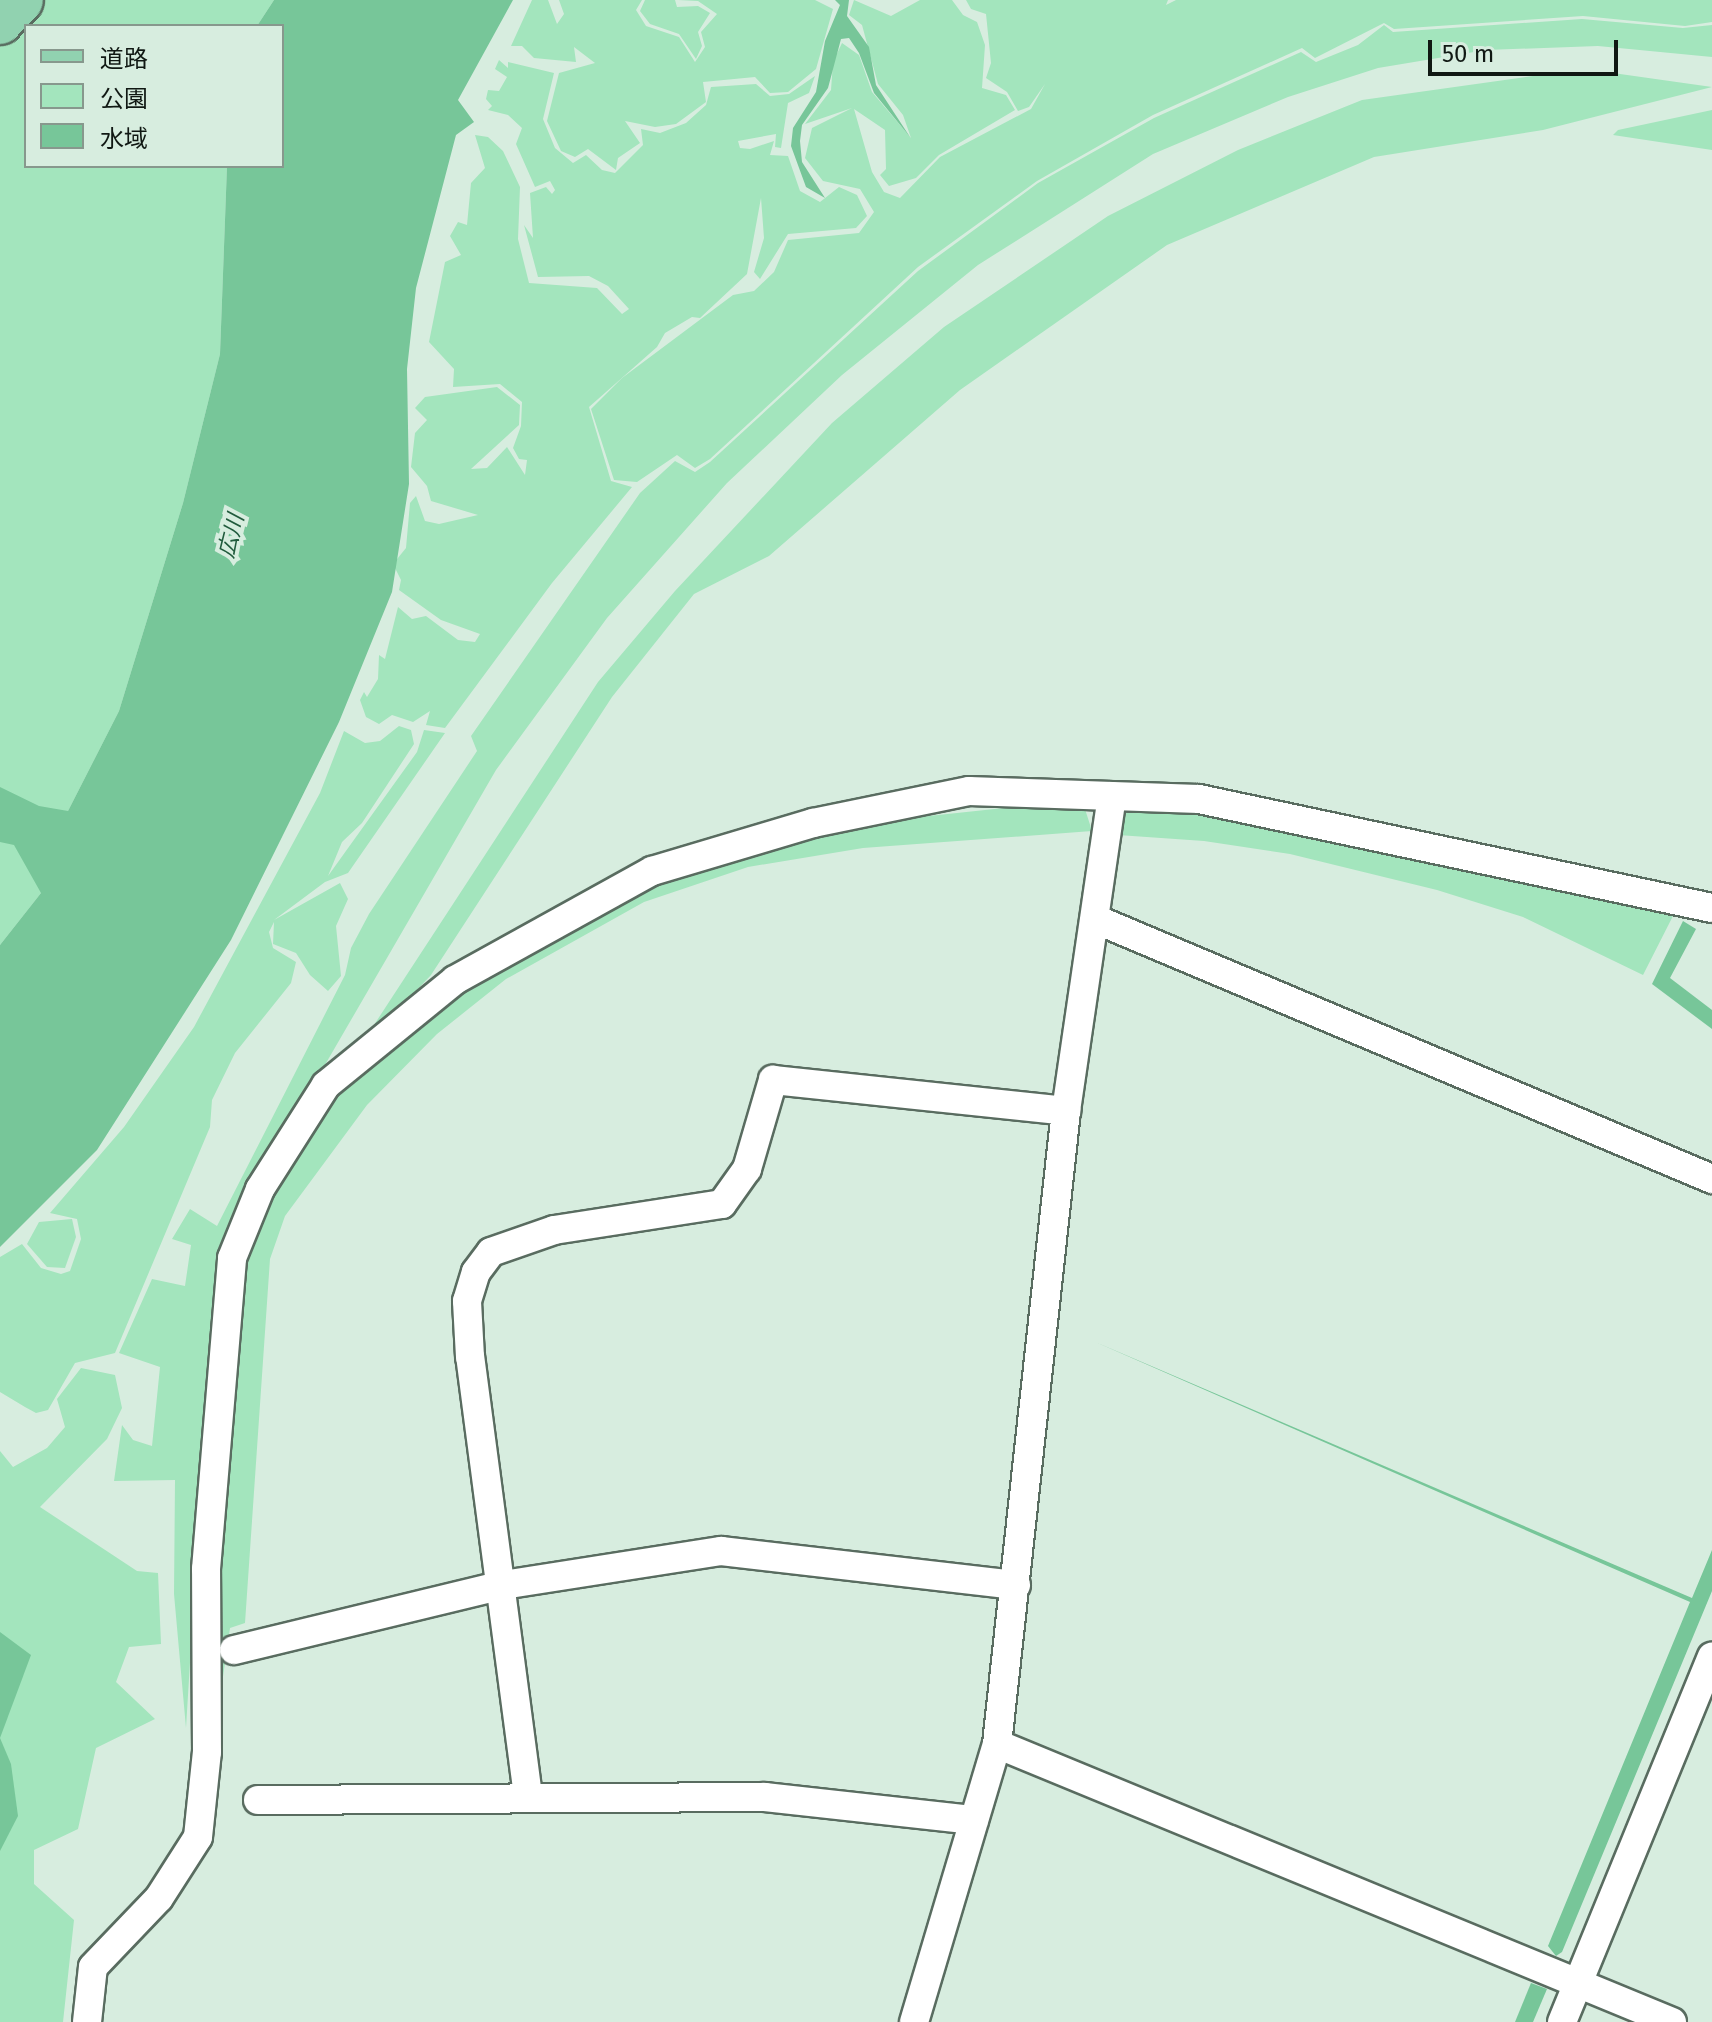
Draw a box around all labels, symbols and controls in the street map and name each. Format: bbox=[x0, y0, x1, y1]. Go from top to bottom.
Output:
legend bbox=[24, 24, 284, 168]
scale bar bbox=[1432, 24, 1622, 74]
text: 50 m bbox=[1442, 40, 1494, 68]
text: 道路 bbox=[100, 45, 148, 73]
text: 公園 bbox=[100, 85, 148, 113]
text: 水域 bbox=[100, 125, 148, 153]
water label: 広川 bbox=[213, 511, 249, 561]

